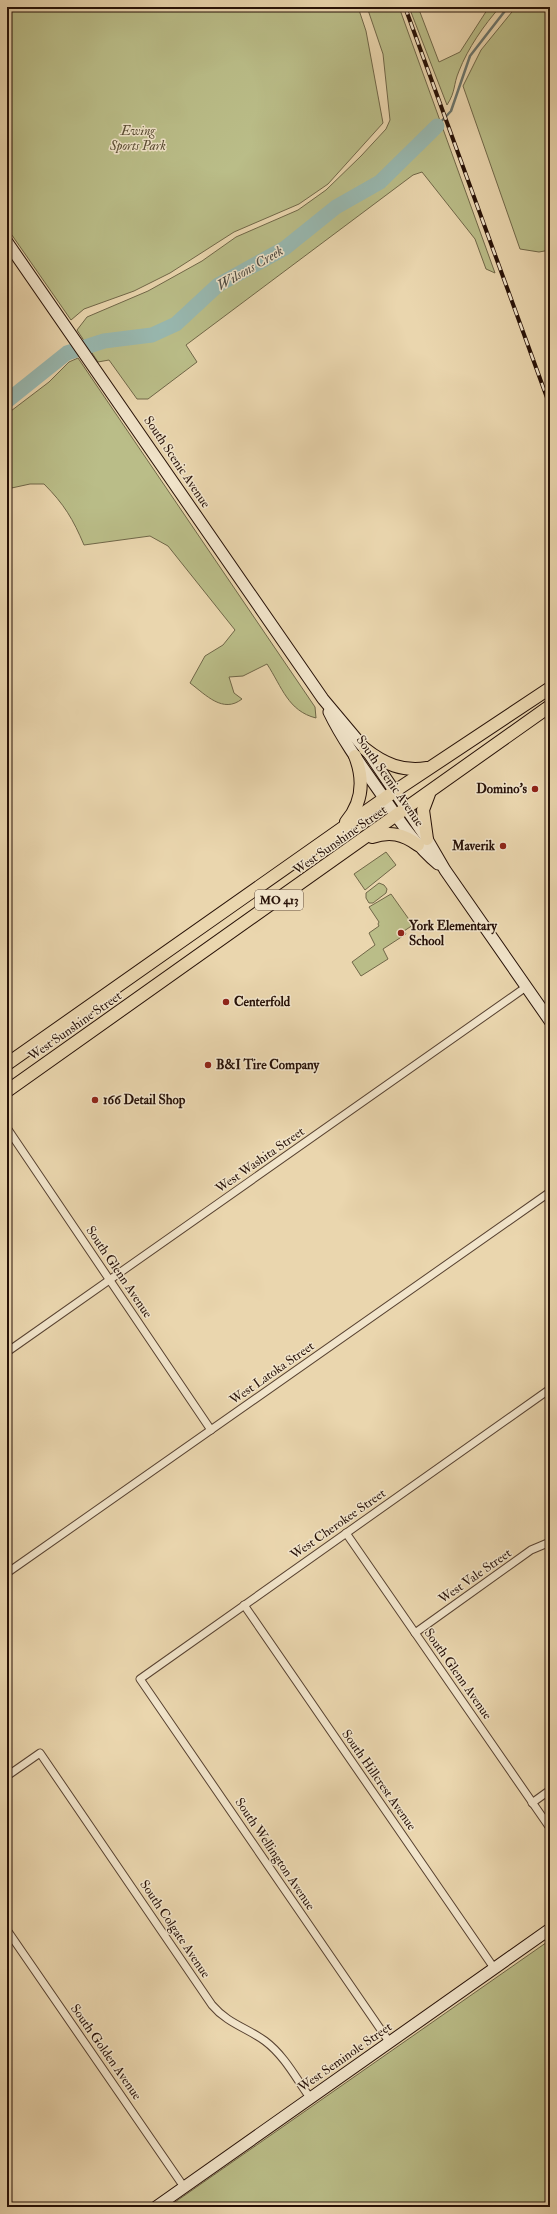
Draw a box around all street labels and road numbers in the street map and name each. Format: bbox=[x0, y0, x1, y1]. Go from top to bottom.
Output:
street label: South Scenic Avenue bbox=[140, 413, 214, 512]
street label: South Scenic Avenue bbox=[353, 732, 428, 830]
street label: West Sunshine Street bbox=[289, 802, 390, 879]
road number: MO 413 bbox=[255, 890, 303, 910]
street label: West Sunshine Street bbox=[24, 988, 125, 1065]
street label: West Washita Street bbox=[212, 1123, 307, 1197]
street label: South Glenn Avenue bbox=[82, 1223, 156, 1321]
street label: West Latoka Street bbox=[226, 1338, 317, 1409]
street label: West Cherokee Street bbox=[286, 1485, 389, 1563]
street label: West Vale Street bbox=[435, 1545, 514, 1608]
street label: South Glenn Avenue bbox=[421, 1625, 496, 1723]
street label: South Hillcrest Avenue bbox=[338, 1727, 420, 1834]
street label: South Wellington Avenue bbox=[231, 1795, 319, 1914]
street label: South Colgate Avenue bbox=[136, 1877, 214, 1982]
street label: South Golden Avenue bbox=[67, 2001, 145, 2103]
street label: West Seminole Street bbox=[294, 2019, 395, 2096]

